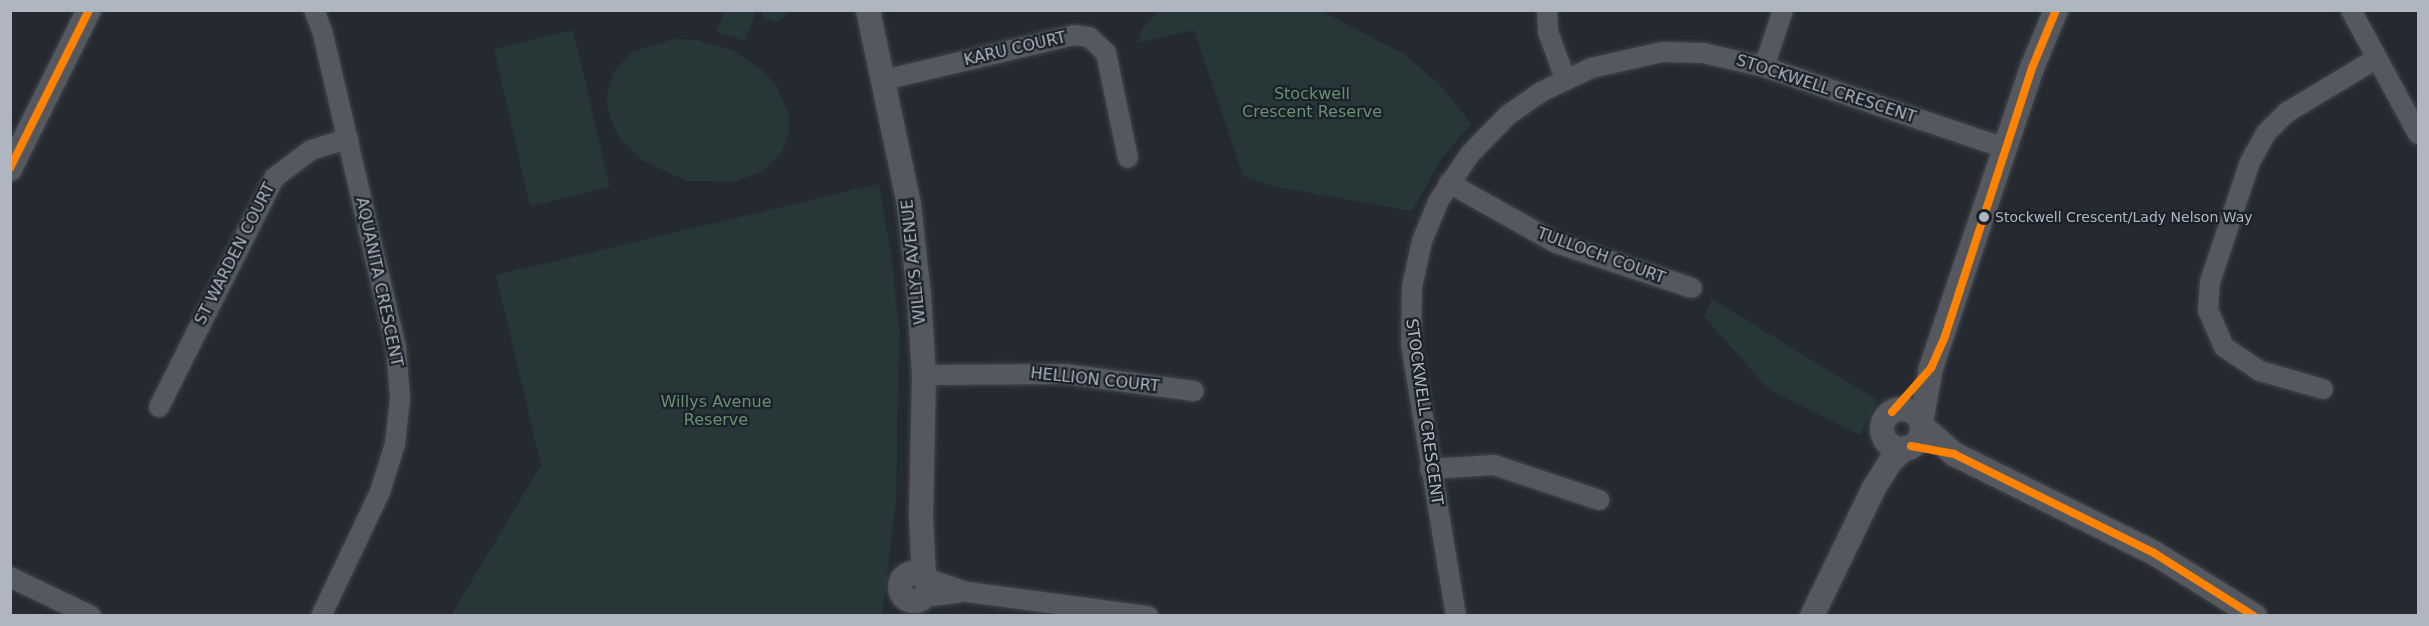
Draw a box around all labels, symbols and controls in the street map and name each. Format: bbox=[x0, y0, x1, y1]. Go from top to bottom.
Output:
street label: KARU COURT bbox=[962, 28, 1068, 70]
street label: STOCKWELL CRESCENT bbox=[1734, 51, 1918, 127]
park label: Stockwell Crescent Reserve bbox=[1242, 84, 1382, 122]
street label: ST WARDEN COURT bbox=[191, 180, 279, 328]
street label: AQUANITA CRESCENT bbox=[352, 196, 406, 368]
street label: WILLYS AVENUE bbox=[898, 198, 930, 326]
place label: Stockwell Crescent/Lady Nelson Way bbox=[1995, 209, 2253, 225]
marker: Stockwell Crescent/Lady Nelson Way bbox=[1978, 211, 1990, 223]
street label: TULLOCH COURT bbox=[1534, 224, 1668, 288]
street label: STOCKWELL CRESCENT bbox=[1401, 318, 1447, 506]
street label: HELLION COURT bbox=[1030, 364, 1160, 396]
park label: Willys Avenue Reserve bbox=[660, 392, 772, 430]

